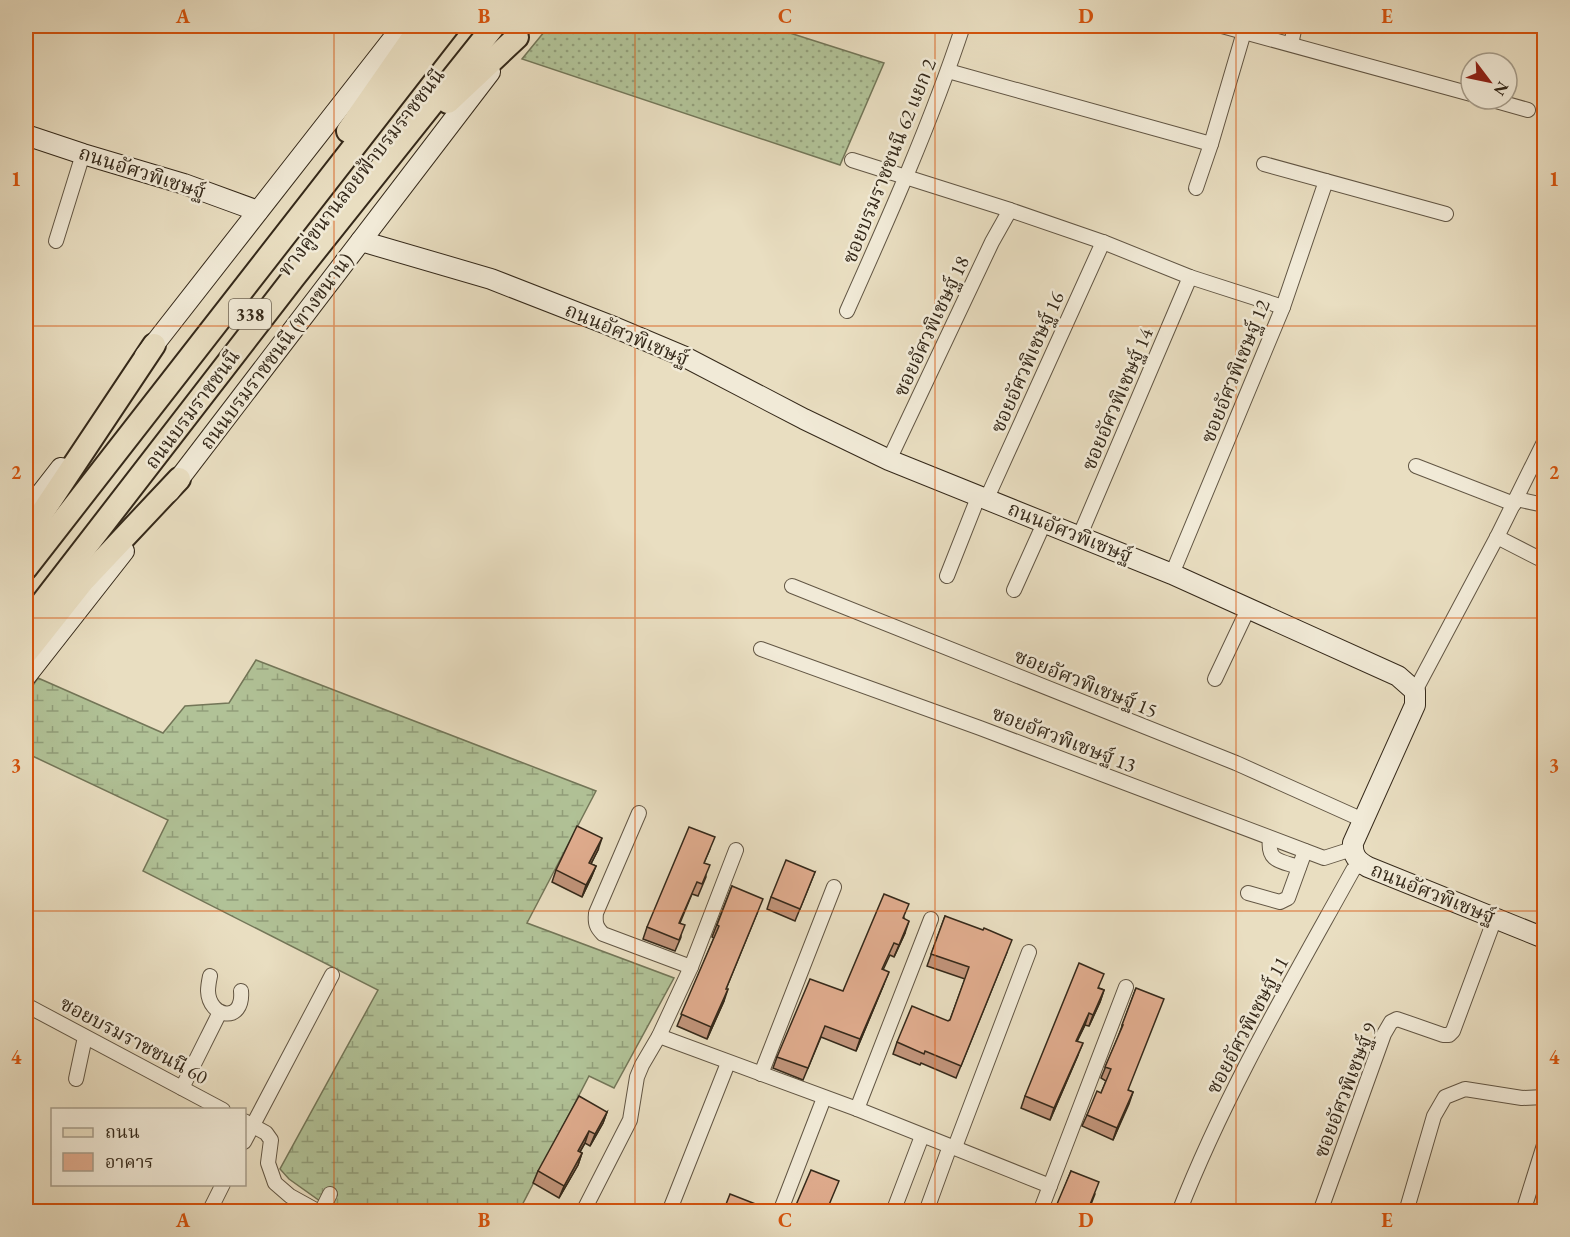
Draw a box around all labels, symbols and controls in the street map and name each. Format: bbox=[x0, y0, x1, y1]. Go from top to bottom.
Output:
text: A bbox=[175, 3, 191, 29]
text: B bbox=[478, 3, 490, 29]
text: C bbox=[778, 3, 792, 29]
text: D bbox=[1078, 3, 1094, 29]
text: E bbox=[1381, 3, 1393, 29]
north arrow bbox=[1459, 51, 1519, 111]
street label: ซอยบรมราชชนนี 62 แยก 2 bbox=[836, 54, 942, 267]
street label: ทางคู่ขนานลอยฟ้าบรมราชชนนี bbox=[272, 63, 450, 281]
text: N bbox=[1489, 78, 1514, 100]
street label: ถนนอัศวพิเชษฐ์ bbox=[75, 139, 209, 205]
text: 1 bbox=[11, 166, 21, 192]
text: 1 bbox=[1549, 166, 1559, 192]
street label: ถนนบรมราชชนนี (ทางขนาน) bbox=[193, 247, 359, 455]
street label: ซอยอัศวพิเชษฐ์ 18 bbox=[887, 252, 975, 400]
street label: ซอยอัศวพิเชษฐ์ 16 bbox=[984, 287, 1070, 437]
street label: ซอยอัศวพิเชษฐ์ 12 bbox=[1194, 295, 1276, 446]
street label: ถนนอัศวพิเชษฐ์ bbox=[561, 296, 693, 372]
road number: 338 bbox=[229, 299, 271, 329]
street label: ซอยอัศวพิเชษฐ์ 14 bbox=[1075, 324, 1159, 474]
street label: ถนนบรมราชชนนี bbox=[138, 344, 246, 474]
text: 2 bbox=[11, 459, 22, 485]
text: 2 bbox=[1549, 459, 1560, 485]
street label: ถนนอัศวพิเชษฐ์ bbox=[1004, 495, 1136, 569]
street label: ซอยอัศวพิเชษฐ์ 15 bbox=[1011, 642, 1161, 724]
street label: ซอยอัศวพิเชษฐ์ 13 bbox=[988, 700, 1140, 778]
text: 3 bbox=[11, 752, 21, 778]
text: 3 bbox=[1549, 752, 1559, 778]
street label: ถนนอัศวพิเชษฐ์ bbox=[1367, 856, 1499, 930]
street label: ซอยอัศวพิเชษฐ์ 11 bbox=[1200, 952, 1294, 1098]
street label: ซอยบรมราชชนนี 60 bbox=[56, 990, 213, 1090]
street label: ซอยอัศวพิเชษฐ์ 9 bbox=[1307, 1018, 1383, 1161]
text: 4 bbox=[11, 1044, 22, 1070]
text: 4 bbox=[1549, 1044, 1560, 1070]
legend bbox=[51, 1108, 246, 1186]
text: ถนน bbox=[105, 1120, 140, 1143]
text: อาคาร bbox=[105, 1150, 154, 1173]
text: A bbox=[175, 1207, 191, 1233]
text: B bbox=[478, 1207, 490, 1233]
text: C bbox=[778, 1207, 792, 1233]
text: D bbox=[1078, 1207, 1094, 1233]
text: E bbox=[1381, 1207, 1393, 1233]

